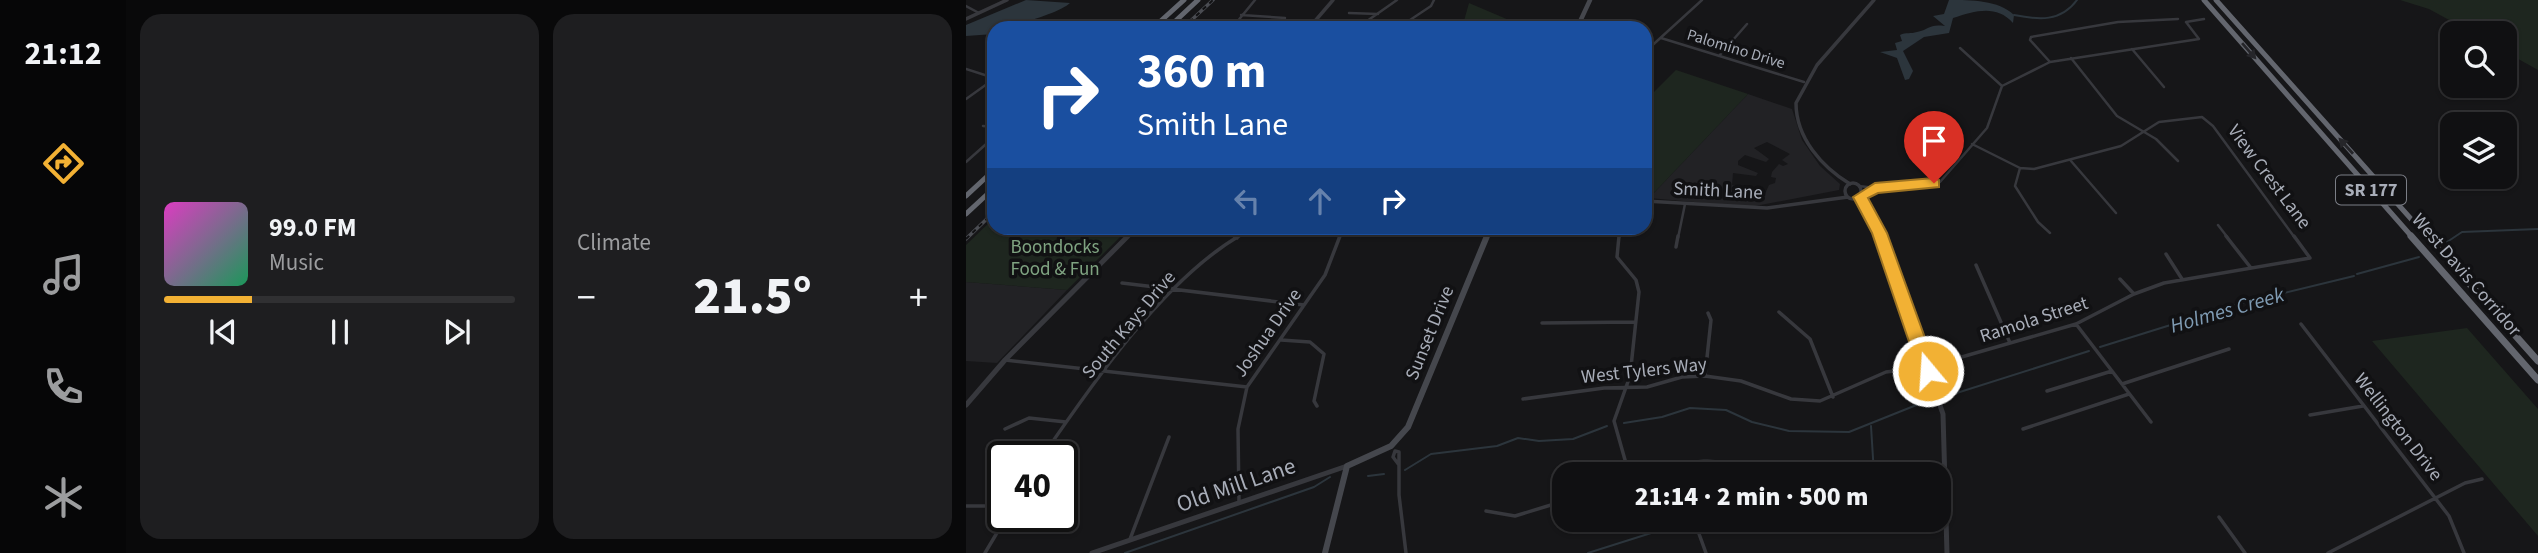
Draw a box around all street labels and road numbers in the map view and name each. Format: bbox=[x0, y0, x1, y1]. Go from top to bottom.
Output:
street label: Palomino Drive bbox=[1684, 24, 1788, 74]
street label: View Crest Lane bbox=[2221, 119, 2317, 235]
street label: Smith Lane bbox=[1672, 175, 1764, 207]
road number: SR 177 bbox=[2336, 176, 2406, 204]
street label: West Davis Corridor bbox=[2405, 208, 2527, 343]
street label: South Kays Drive bbox=[1076, 265, 1182, 385]
street label: Sunset Drive bbox=[1399, 282, 1461, 384]
street label: Joshua Drive bbox=[1228, 283, 1308, 383]
street label: Ramola Street bbox=[1976, 290, 2092, 350]
street label: West Tylers Way bbox=[1580, 351, 1708, 391]
street label: Wellington Drive bbox=[2347, 367, 2449, 487]
street label: Old Mill Lane bbox=[1172, 449, 1300, 521]

